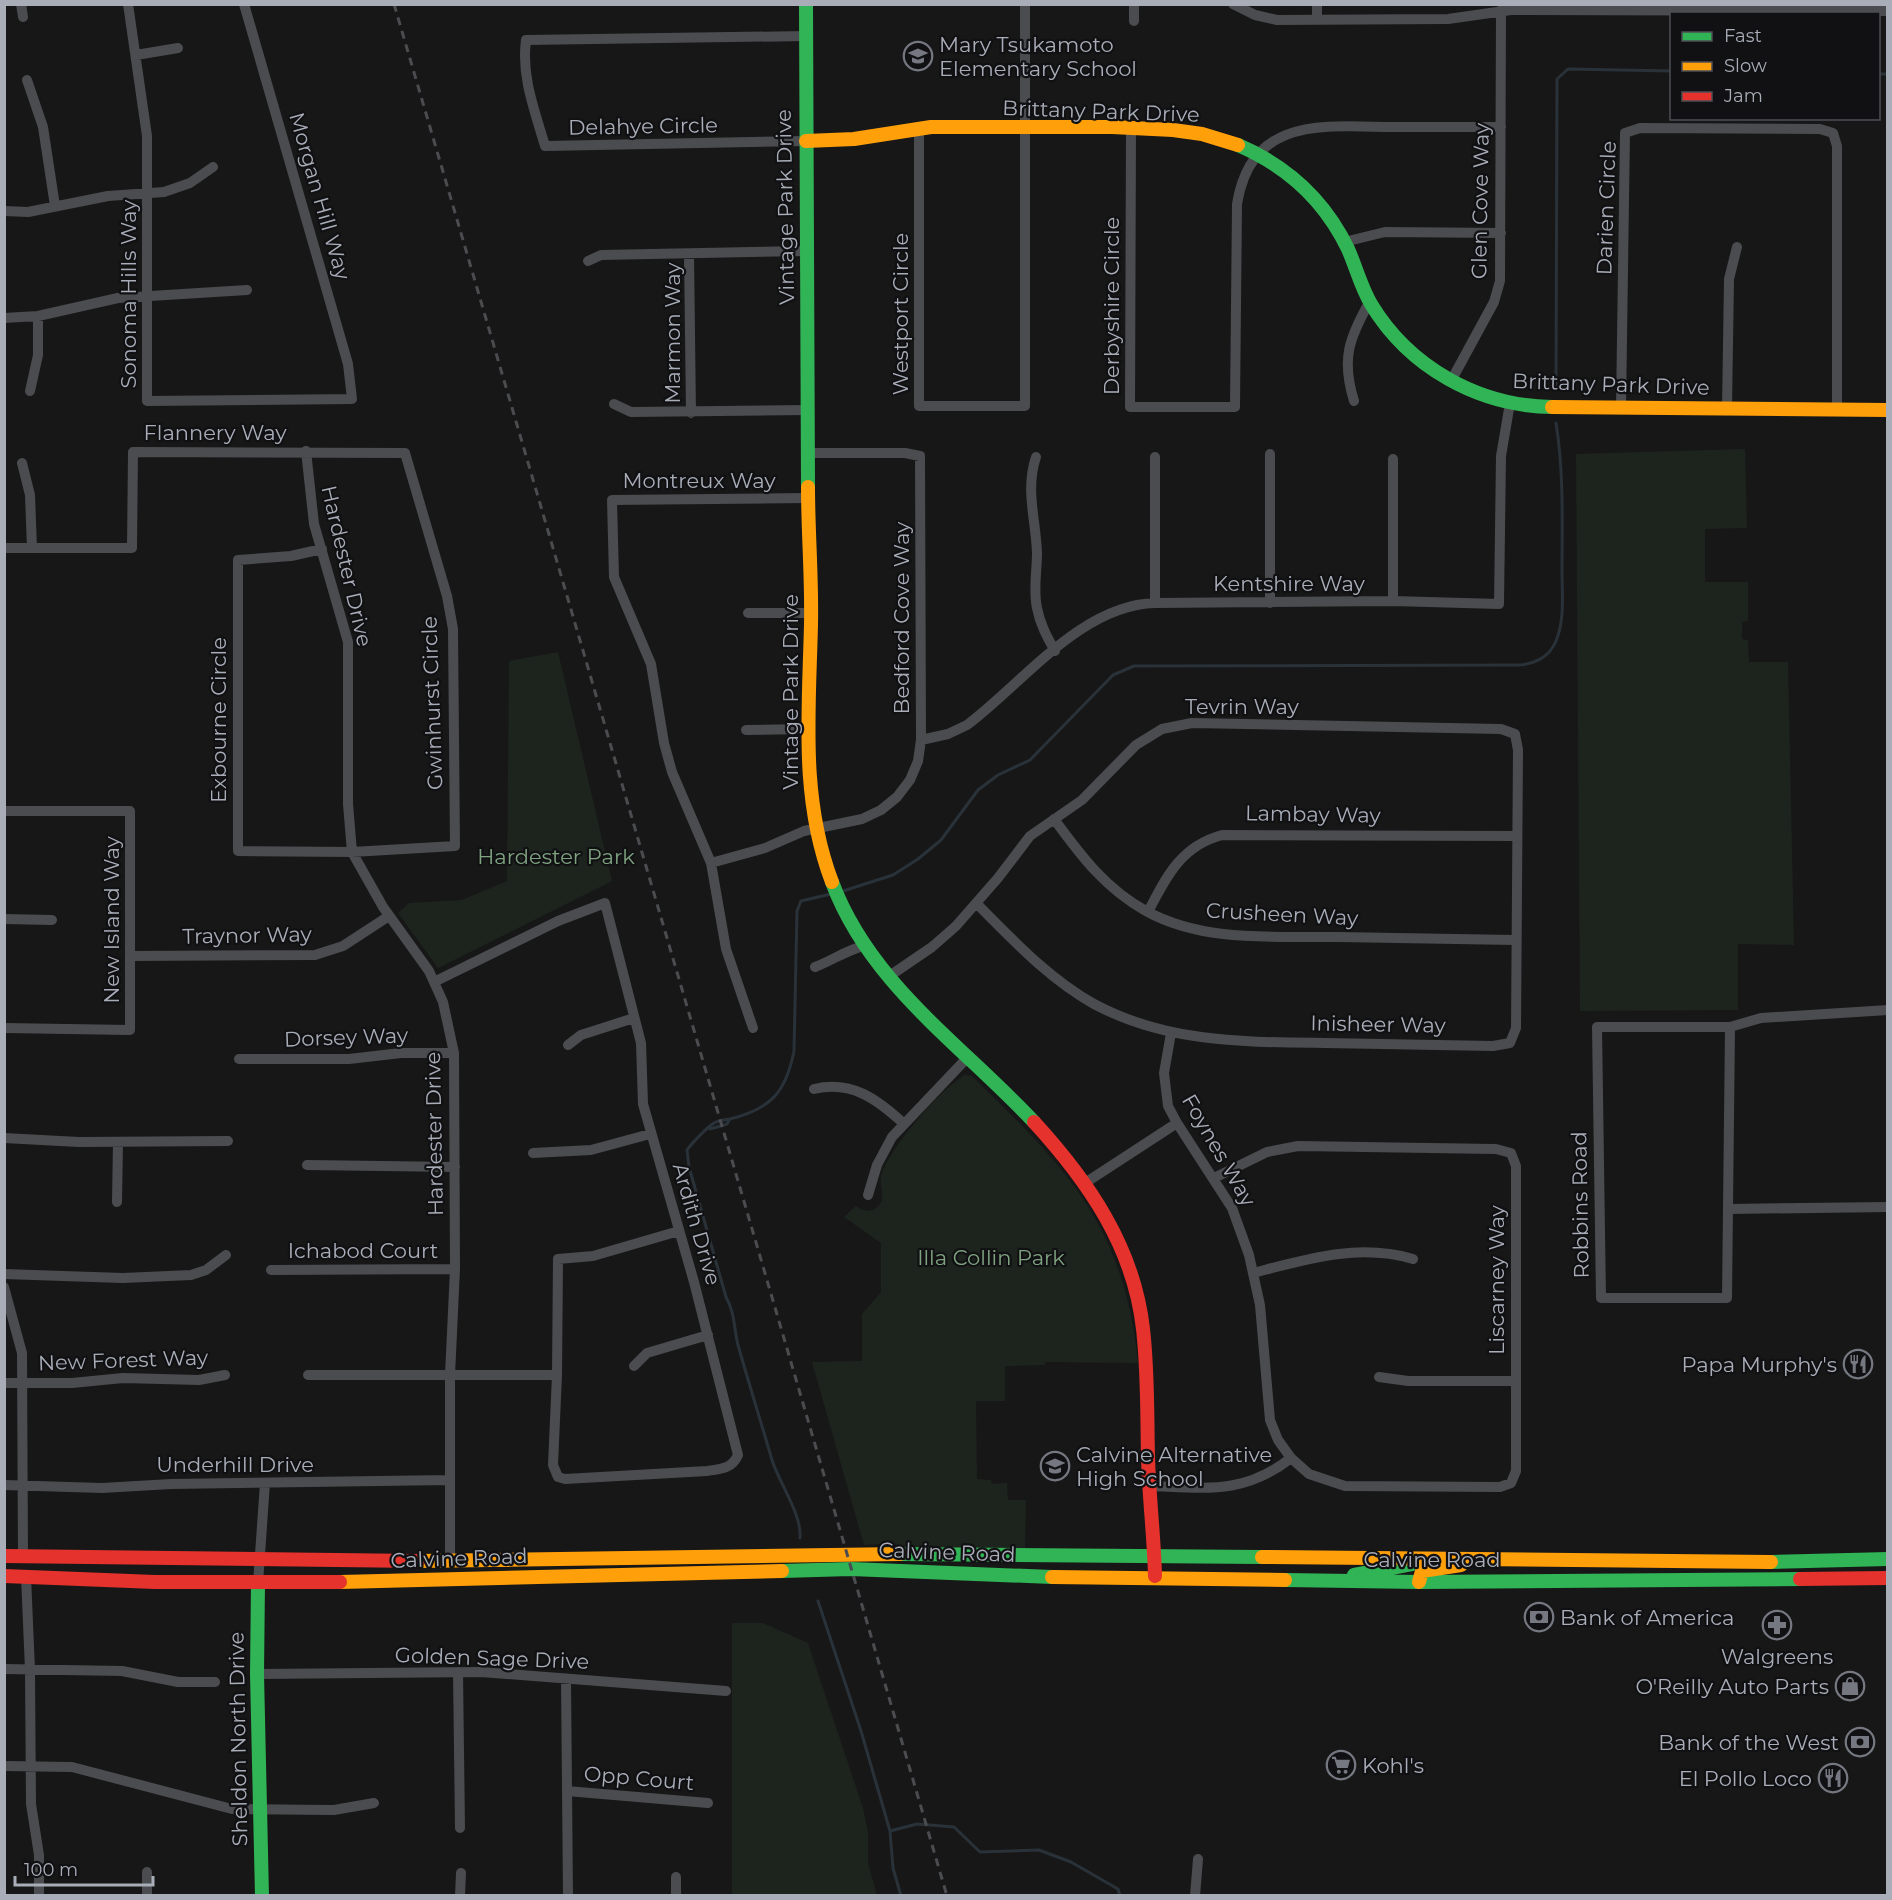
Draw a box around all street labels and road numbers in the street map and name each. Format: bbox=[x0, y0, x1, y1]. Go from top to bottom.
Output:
street label: Brittany Park Drive bbox=[1002, 95, 1200, 127]
street label: Morgan Hill Way bbox=[284, 109, 356, 283]
street label: Vintage Park Drive bbox=[771, 109, 799, 305]
street label: Delahye Circle bbox=[568, 112, 718, 140]
street label: Glen Cove Way bbox=[1466, 122, 1494, 279]
street label: Darien Circle bbox=[1591, 140, 1621, 276]
street label: Sonoma Hills Way bbox=[116, 199, 141, 388]
street label: Derbyshire Circle bbox=[1099, 217, 1124, 395]
street label: Westport Circle bbox=[888, 233, 913, 395]
street label: Marmon Way bbox=[660, 262, 685, 404]
street label: Brittany Park Drive bbox=[1512, 368, 1710, 400]
street label: Flannery Way bbox=[143, 420, 287, 445]
street label: Montreux Way bbox=[622, 468, 776, 493]
street label: Hardester Drive bbox=[316, 483, 378, 649]
street label: Bedford Cove Way bbox=[889, 521, 914, 714]
street label: Kentshire Way bbox=[1213, 571, 1366, 596]
street label: Vintage Park Drive bbox=[778, 594, 803, 790]
street label: Gwinhurst Circle bbox=[416, 616, 448, 790]
street label: Exbourne Circle bbox=[206, 637, 231, 803]
street label: Tevrin Way bbox=[1185, 694, 1300, 719]
street label: Lambay Way bbox=[1245, 800, 1382, 828]
street label: New Island Way bbox=[99, 836, 124, 1004]
street label: Crusheen Way bbox=[1205, 898, 1359, 931]
street label: Traynor Way bbox=[182, 921, 313, 949]
street label: Inisheer Way bbox=[1310, 1010, 1447, 1038]
street label: Dorsey Way bbox=[284, 1022, 409, 1052]
street label: Hardester Drive bbox=[420, 1052, 448, 1216]
street label: Foynes Way bbox=[1177, 1089, 1261, 1211]
street label: Robbins Road bbox=[1566, 1131, 1594, 1279]
street label: Ardith Drive bbox=[668, 1160, 726, 1288]
street label: Liscarney Way bbox=[1484, 1204, 1509, 1355]
street label: Ichabod Court bbox=[288, 1238, 438, 1263]
street label: New Forest Way bbox=[37, 1345, 209, 1375]
street label: Underhill Drive bbox=[156, 1452, 314, 1477]
street label: Calvine Road bbox=[878, 1537, 1016, 1567]
street label: Calvine Road bbox=[390, 1543, 528, 1573]
street label: Calvine Road bbox=[1363, 1547, 1501, 1572]
street label: Sheldon North Drive bbox=[224, 1631, 252, 1847]
street label: Golden Sage Drive bbox=[394, 1642, 590, 1674]
street label: Opp Court bbox=[583, 1761, 695, 1795]

